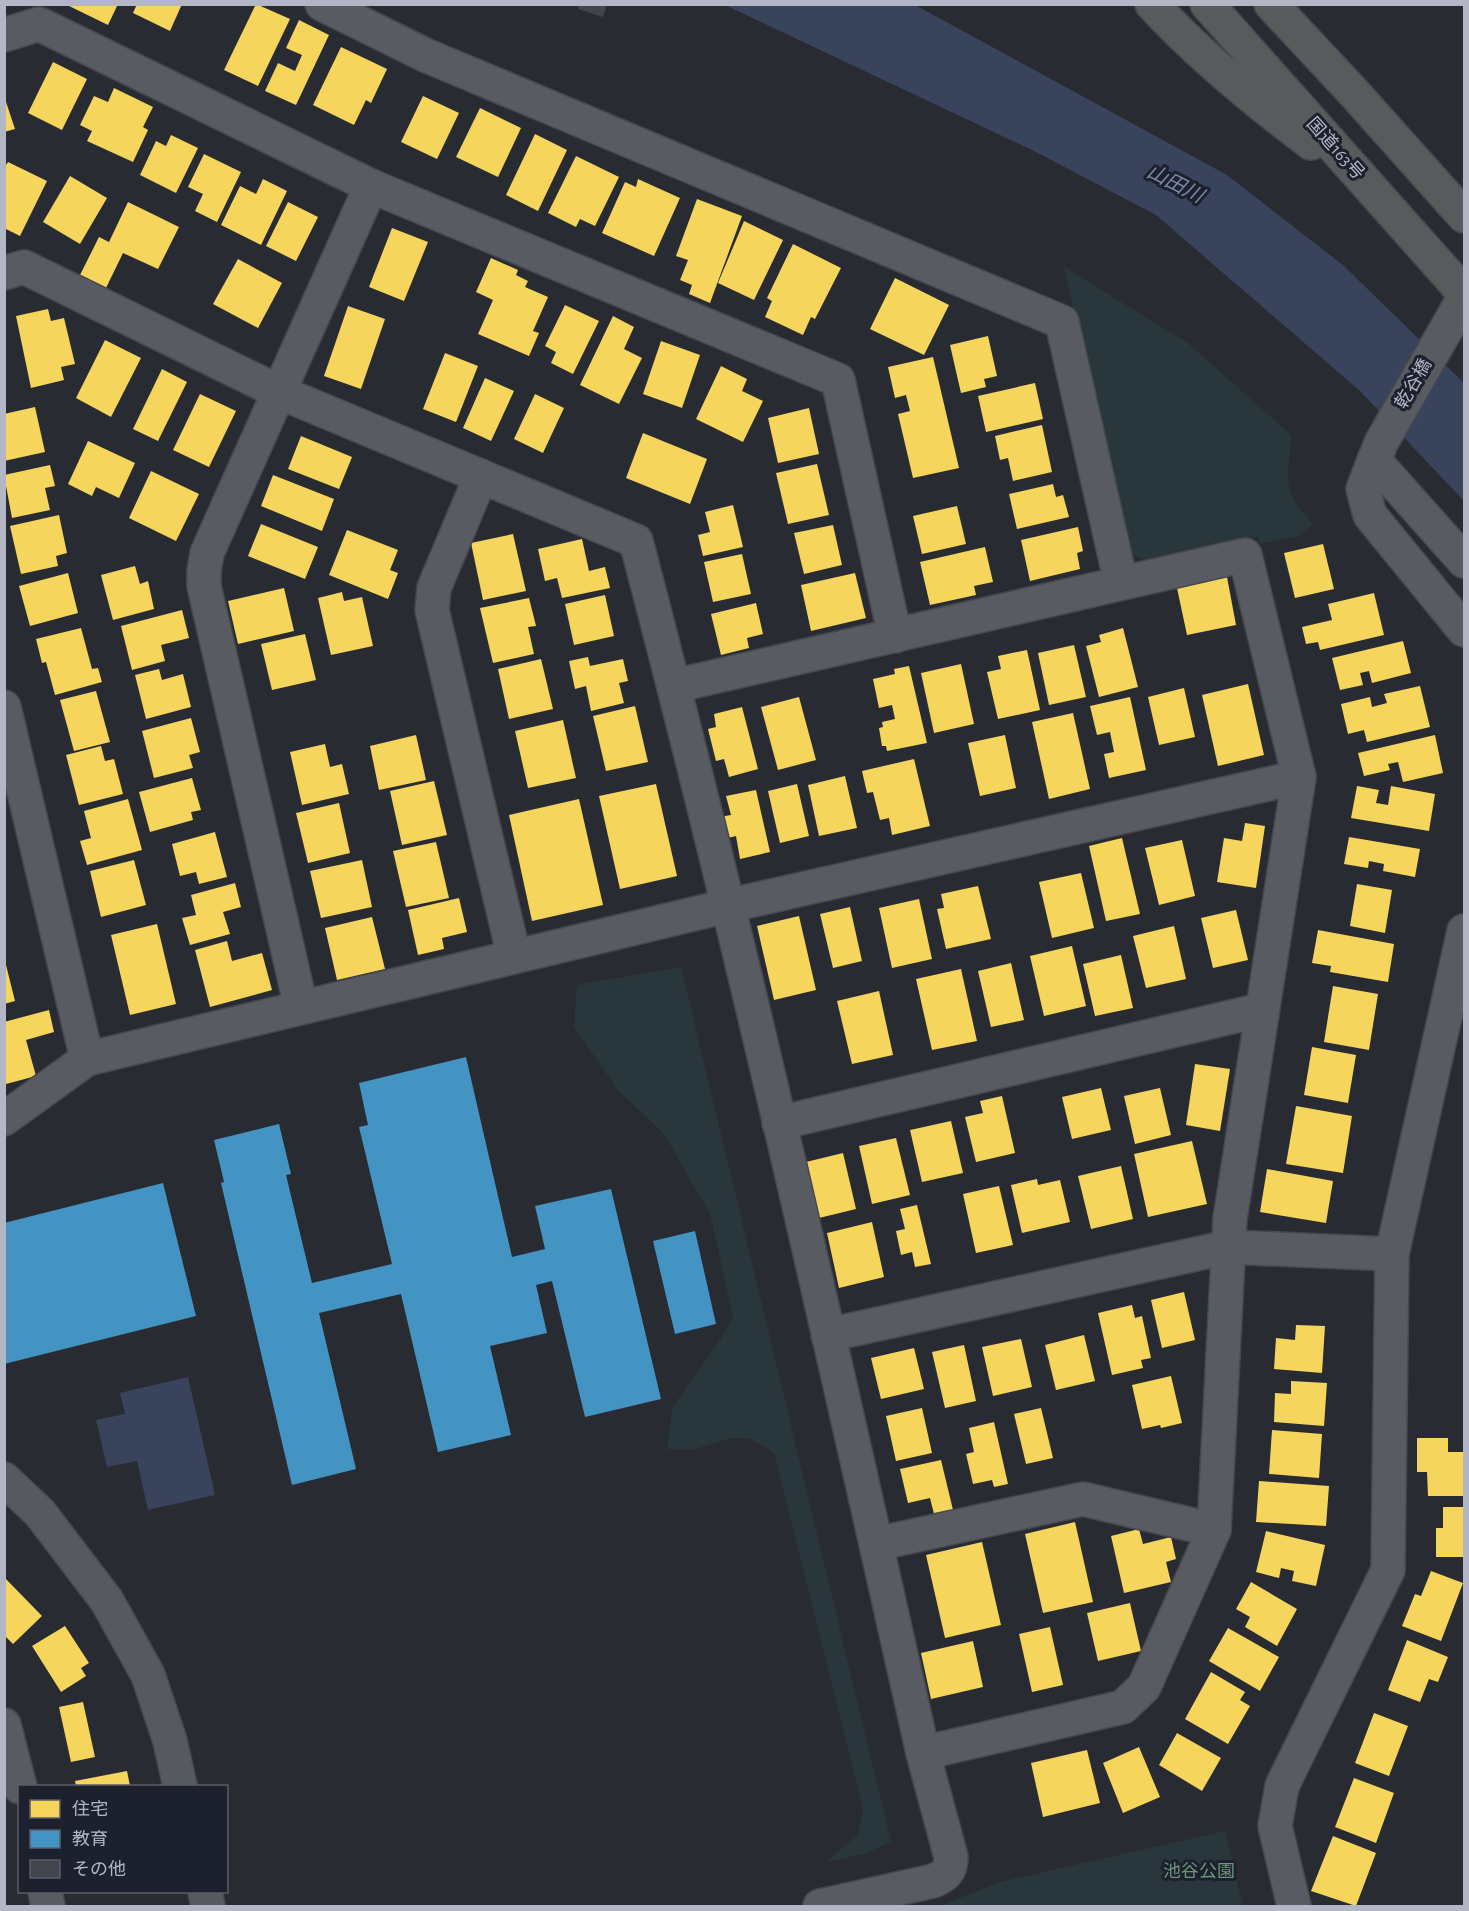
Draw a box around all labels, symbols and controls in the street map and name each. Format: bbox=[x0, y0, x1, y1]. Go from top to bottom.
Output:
street label: 国道163号 bbox=[1303, 113, 1369, 183]
water label: 山田川 bbox=[1144, 161, 1209, 207]
street label: 乾谷橋 bbox=[1391, 355, 1435, 412]
legend bbox=[18, 1785, 228, 1893]
text: 住宅 bbox=[72, 1800, 108, 1819]
text: 教育 bbox=[72, 1829, 108, 1849]
text: その他 bbox=[72, 1860, 126, 1879]
park label: 池谷公園 bbox=[1163, 1862, 1235, 1881]

